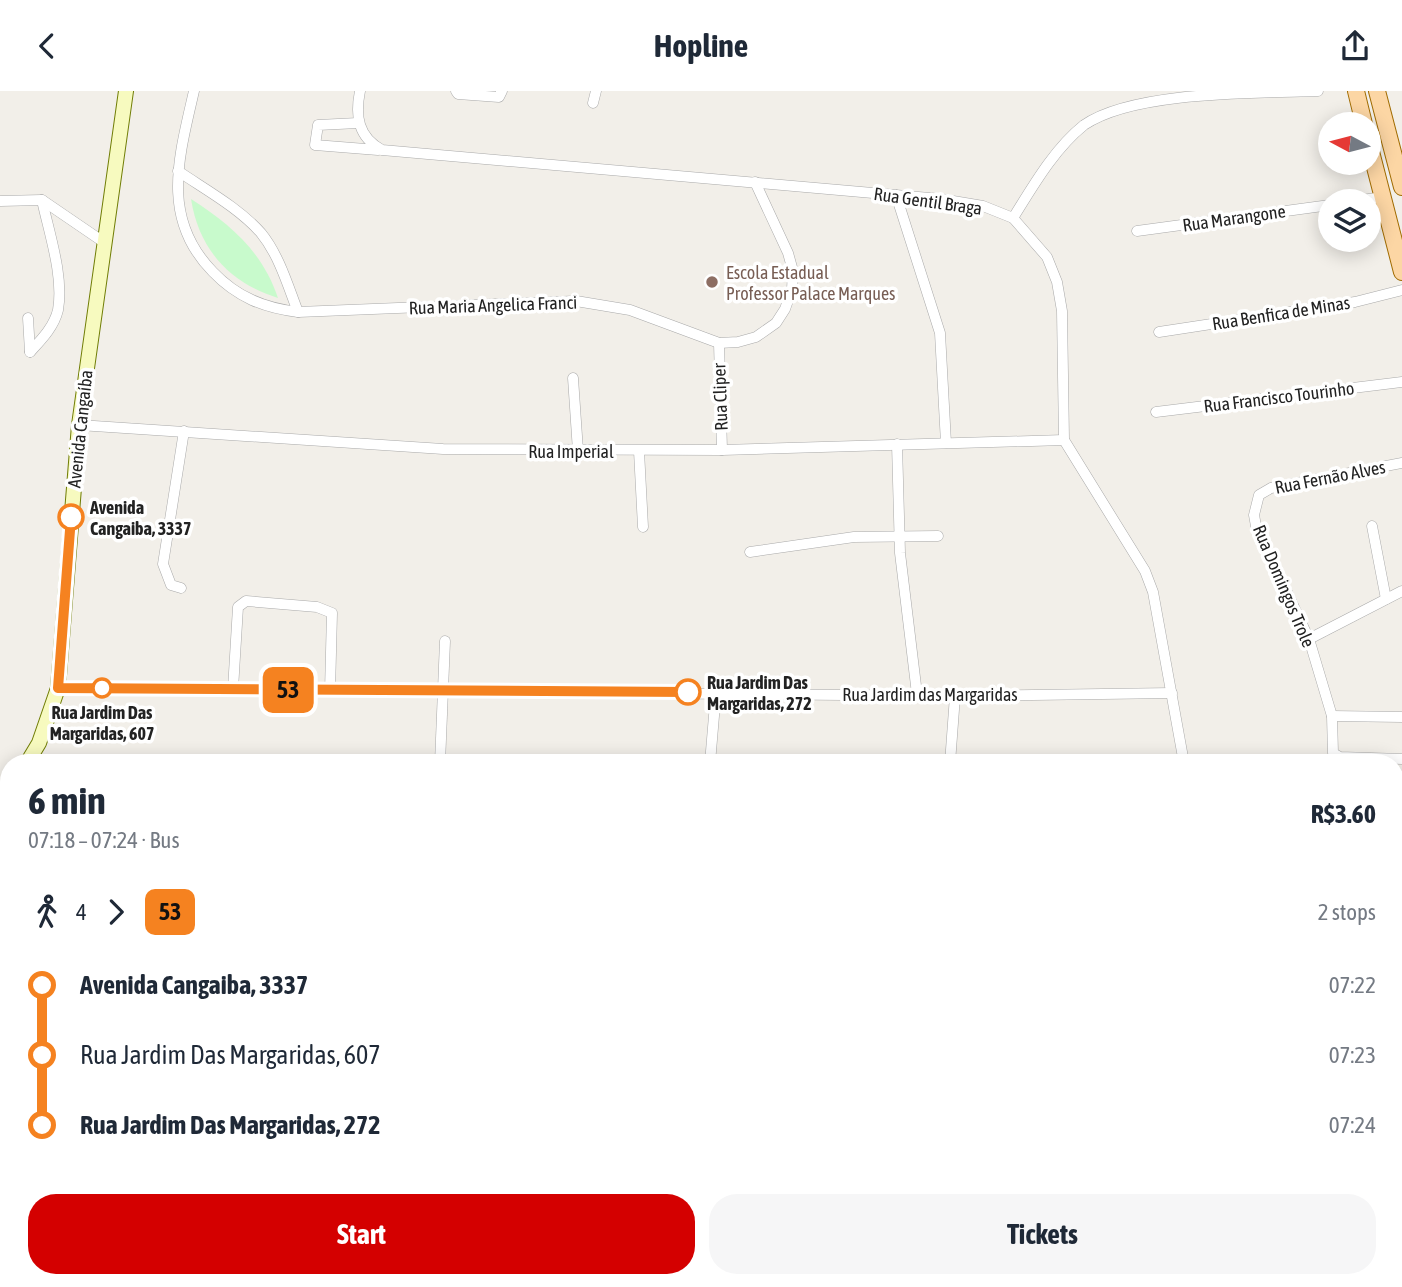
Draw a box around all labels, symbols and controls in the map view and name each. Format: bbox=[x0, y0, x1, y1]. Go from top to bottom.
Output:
icon: back bbox=[28, 27, 66, 65]
text: Hopline bbox=[654, 27, 748, 64]
icon: share bbox=[1336, 27, 1374, 65]
north arrow bbox=[1318, 112, 1381, 175]
map controls bbox=[1318, 112, 1381, 252]
street label: Rua Gentil Braga bbox=[872, 183, 984, 219]
button: layers bbox=[1318, 189, 1381, 252]
street label: Rua Marangone bbox=[1181, 200, 1287, 236]
place label: Escola Estadual Professor Palace Marques bbox=[726, 262, 895, 304]
marker: Escola Estadual Professor Palace Marques bbox=[704, 274, 720, 290]
street label: Rua Maria Angelica Franci bbox=[408, 292, 578, 318]
street label: Rua Benfica de Minas bbox=[1211, 292, 1351, 334]
street label: Rua Cliper bbox=[708, 362, 732, 431]
street label: Avenida Cangaíba bbox=[63, 369, 97, 489]
street label: Rua Francisco Tourinho bbox=[1203, 377, 1355, 417]
street label: Rua Imperial bbox=[528, 441, 614, 462]
street label: Rua Fernão Alves bbox=[1273, 456, 1387, 498]
place label: Avenida Cangaiba, 3337 bbox=[89, 497, 192, 539]
marker: Avenida Cangaiba, 3337 bbox=[58, 504, 84, 530]
street label: Rua Domingos Trole bbox=[1249, 522, 1319, 650]
line badge: 53 bbox=[256, 667, 320, 713]
place label: Rua Jardim Das Margaridas, 272 bbox=[707, 672, 812, 714]
text: 53 bbox=[277, 676, 299, 703]
marker: Rua Jardim Das Margaridas, 607 bbox=[92, 678, 112, 698]
marker: Rua Jardim Das Margaridas, 272 bbox=[675, 679, 701, 705]
street label: Rua Jardim das Margaridas bbox=[842, 684, 1018, 705]
place label: Rua Jardim Das Margaridas, 607 bbox=[50, 702, 154, 744]
text: 6 min bbox=[28, 779, 106, 822]
text: R$3.60 bbox=[1311, 799, 1376, 829]
text: 07:18 – 07:24 · Bus bbox=[28, 827, 180, 853]
icon: walk bbox=[28, 893, 66, 931]
icon: forward bbox=[97, 893, 135, 931]
text: 53 bbox=[159, 898, 181, 925]
text: 4 bbox=[76, 899, 87, 925]
text: 2 stops bbox=[1318, 899, 1376, 925]
text: Avenida Cangaiba, 3337 bbox=[80, 970, 308, 1000]
text: 07:22 bbox=[1329, 972, 1376, 998]
text: Rua Jardim Das Margaridas, 607 bbox=[80, 1040, 381, 1070]
text: 07:23 bbox=[1329, 1042, 1376, 1068]
text: Rua Jardim Das Margaridas, 272 bbox=[80, 1110, 381, 1140]
text: 07:24 bbox=[1329, 1112, 1376, 1138]
button: Start bbox=[28, 1194, 695, 1274]
button: Tickets bbox=[709, 1194, 1376, 1274]

